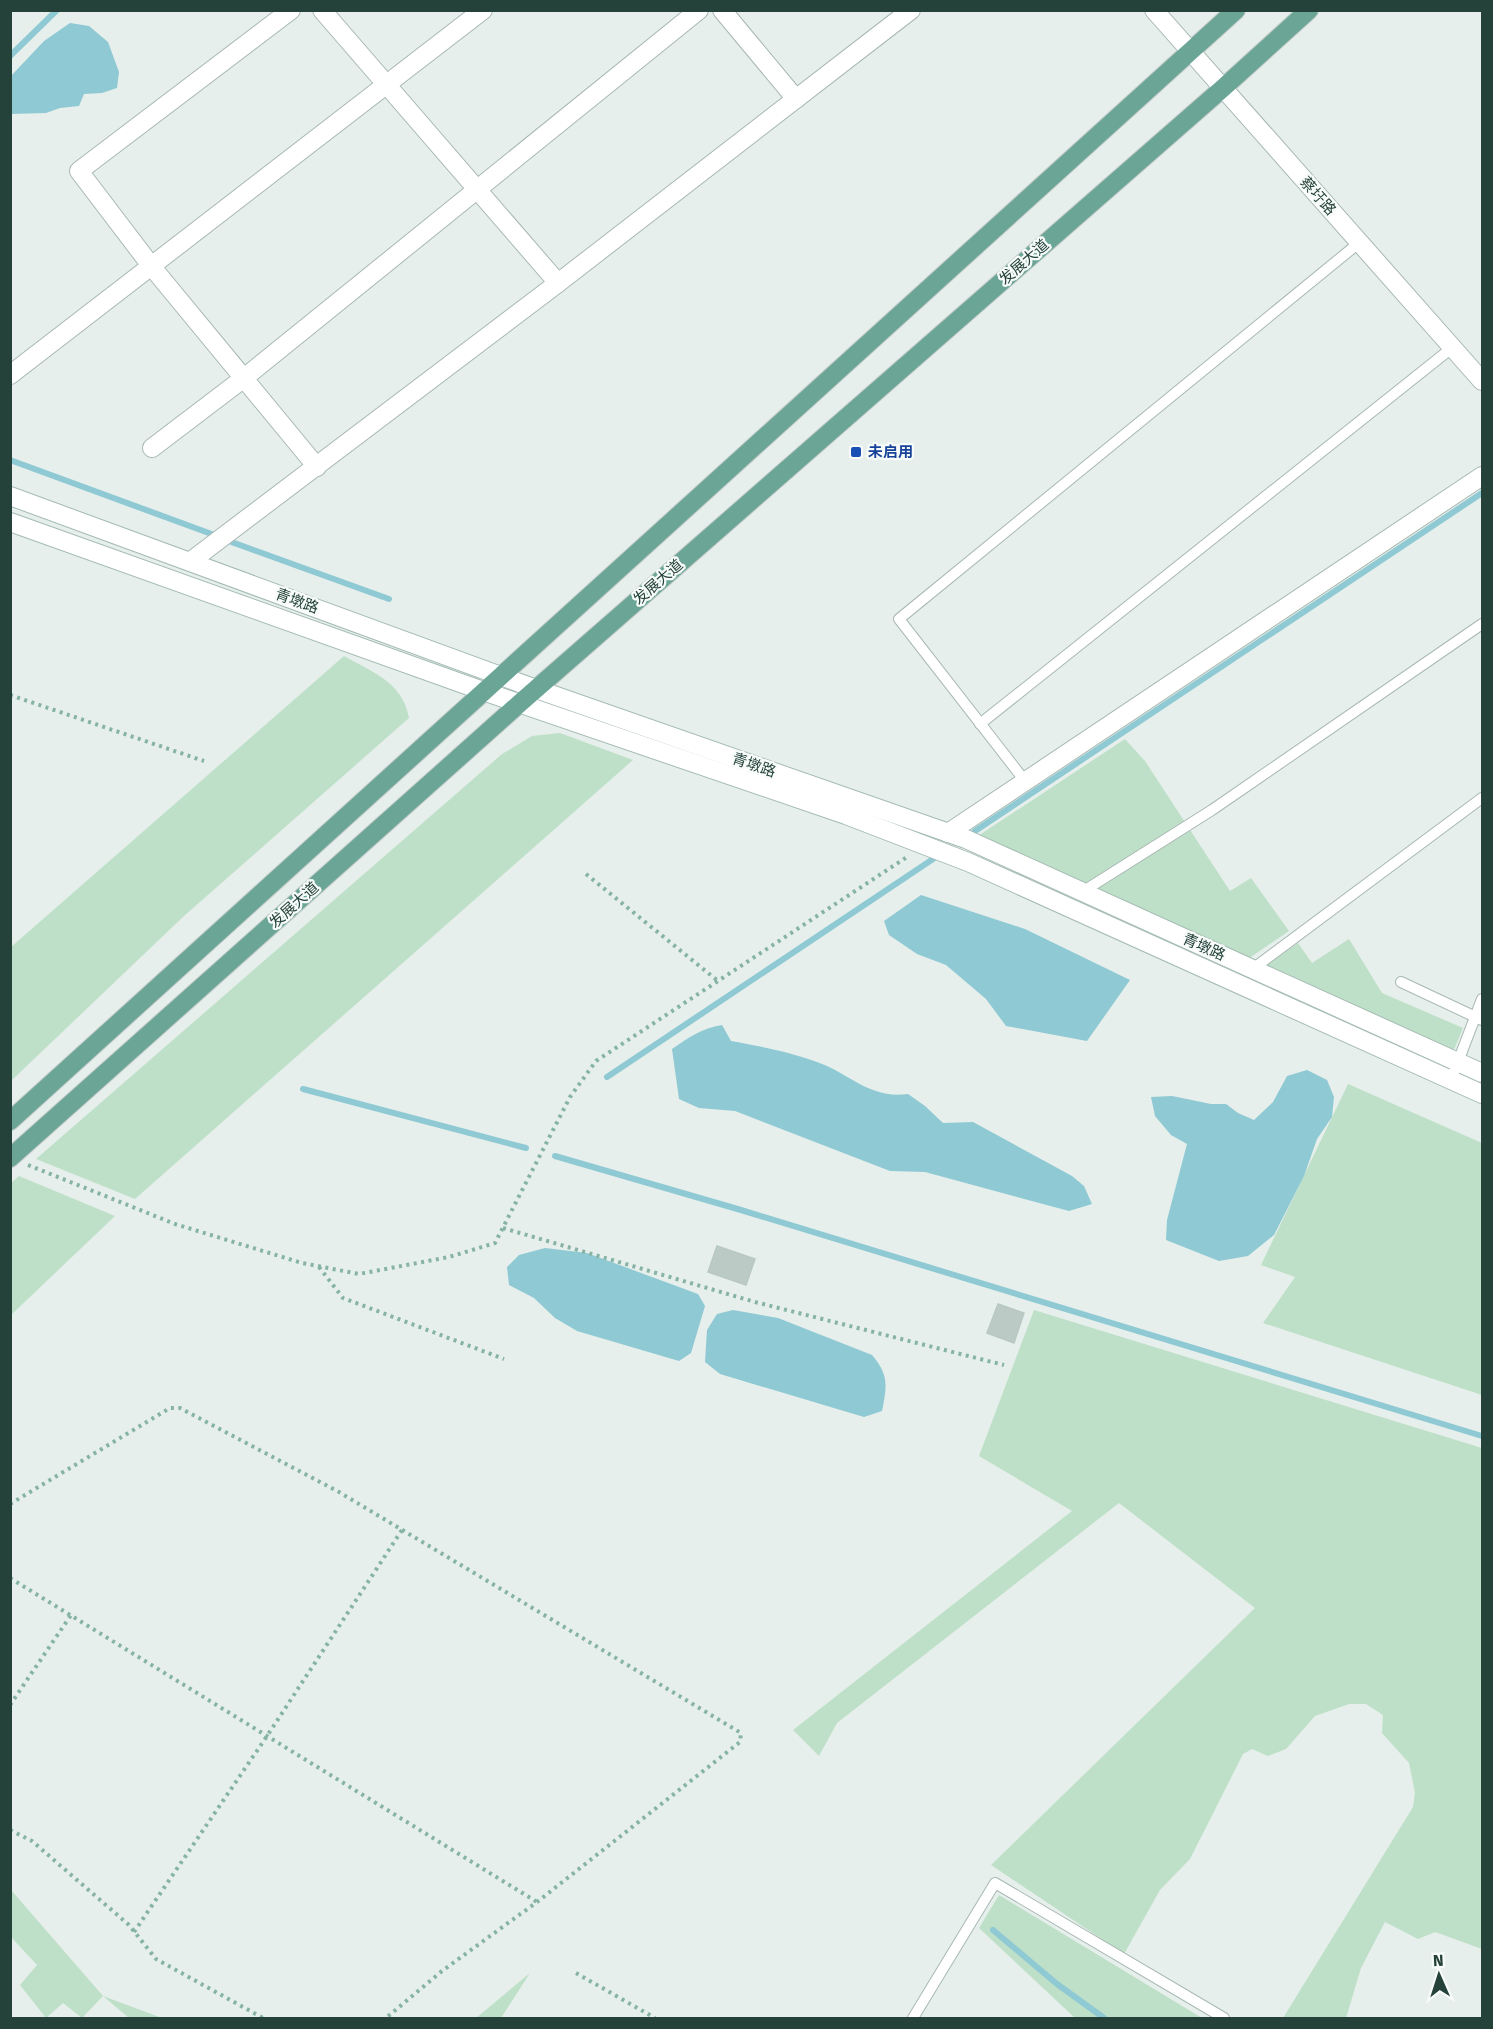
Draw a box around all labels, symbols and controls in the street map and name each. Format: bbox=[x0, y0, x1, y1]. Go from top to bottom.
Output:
street label: 蔡圩路 bbox=[1296, 173, 1340, 219]
street label: 发展大道 bbox=[995, 236, 1053, 288]
place label: 未启用 bbox=[868, 443, 913, 461]
marker: 未启用 bbox=[849, 445, 863, 459]
street label: 发展大道 bbox=[629, 556, 687, 608]
street label: 青墩路 bbox=[273, 585, 321, 617]
street label: 青墩路 bbox=[730, 749, 778, 781]
street label: 发展大道 bbox=[266, 878, 322, 932]
street label: 青墩路 bbox=[1180, 930, 1228, 964]
north arrow bbox=[1409, 1945, 1469, 2005]
text: N bbox=[1432, 1951, 1444, 1970]

